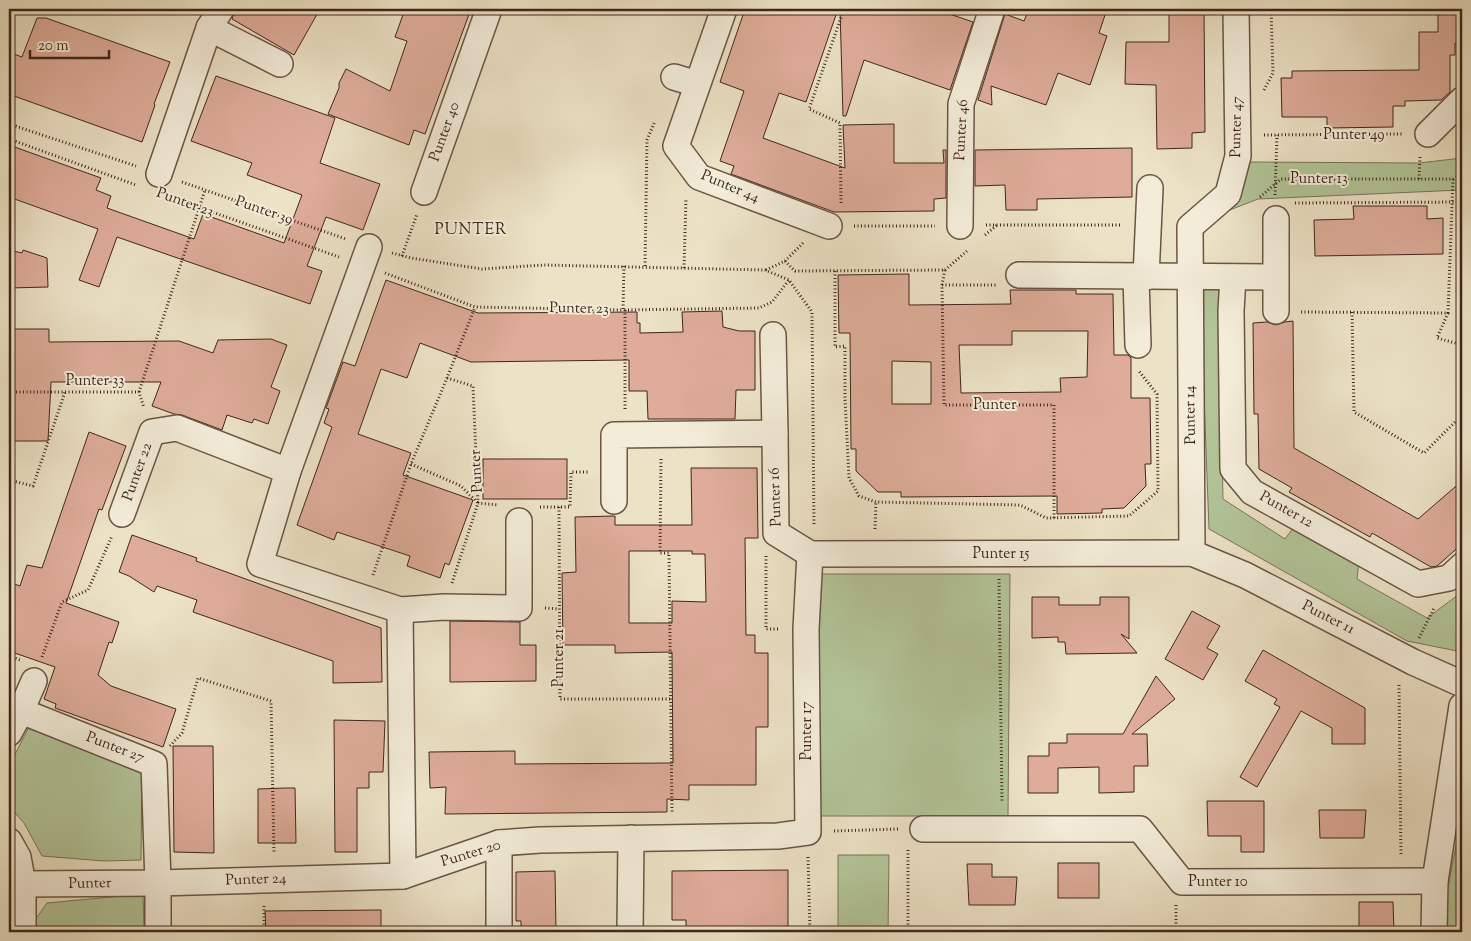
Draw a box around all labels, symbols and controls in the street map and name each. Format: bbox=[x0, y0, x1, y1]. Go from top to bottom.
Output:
scale bar bbox=[30, 28, 109, 60]
text: 20 m bbox=[38, 36, 69, 57]
street label: Punter 47 bbox=[1226, 96, 1248, 158]
street label: Punter 40 bbox=[425, 99, 465, 165]
street label: Punter 46 bbox=[950, 99, 974, 161]
street label: Punter 49 bbox=[1323, 125, 1385, 146]
street label: Punter 44 bbox=[698, 165, 763, 209]
street label: Punter 13 bbox=[1290, 169, 1348, 190]
street label: Punter 23 bbox=[153, 183, 217, 223]
street label: Punter 39 bbox=[232, 191, 296, 231]
district label: PUNTER bbox=[434, 219, 508, 242]
street label: Punter 23 bbox=[549, 298, 609, 320]
street label: Punter 33 bbox=[66, 371, 124, 392]
street label: Punter 14 bbox=[1180, 385, 1202, 445]
street label: Punter bbox=[973, 395, 1017, 416]
street label: Punter 22 bbox=[118, 440, 158, 504]
street label: Punter bbox=[465, 448, 489, 493]
street label: Punter 16 bbox=[764, 467, 788, 527]
street label: Punter 12 bbox=[1255, 487, 1317, 533]
street label: Punter 15 bbox=[973, 544, 1029, 565]
street label: Punter 11 bbox=[1298, 596, 1358, 640]
street label: Punter 21 bbox=[549, 629, 570, 687]
street label: Punter 17 bbox=[797, 701, 818, 761]
street label: Punter 27 bbox=[83, 727, 148, 769]
street label: Punter 20 bbox=[439, 835, 504, 873]
street label: Punter 24 bbox=[225, 868, 287, 892]
street label: Punter 10 bbox=[1188, 872, 1248, 893]
street label: Punter bbox=[68, 873, 112, 895]

